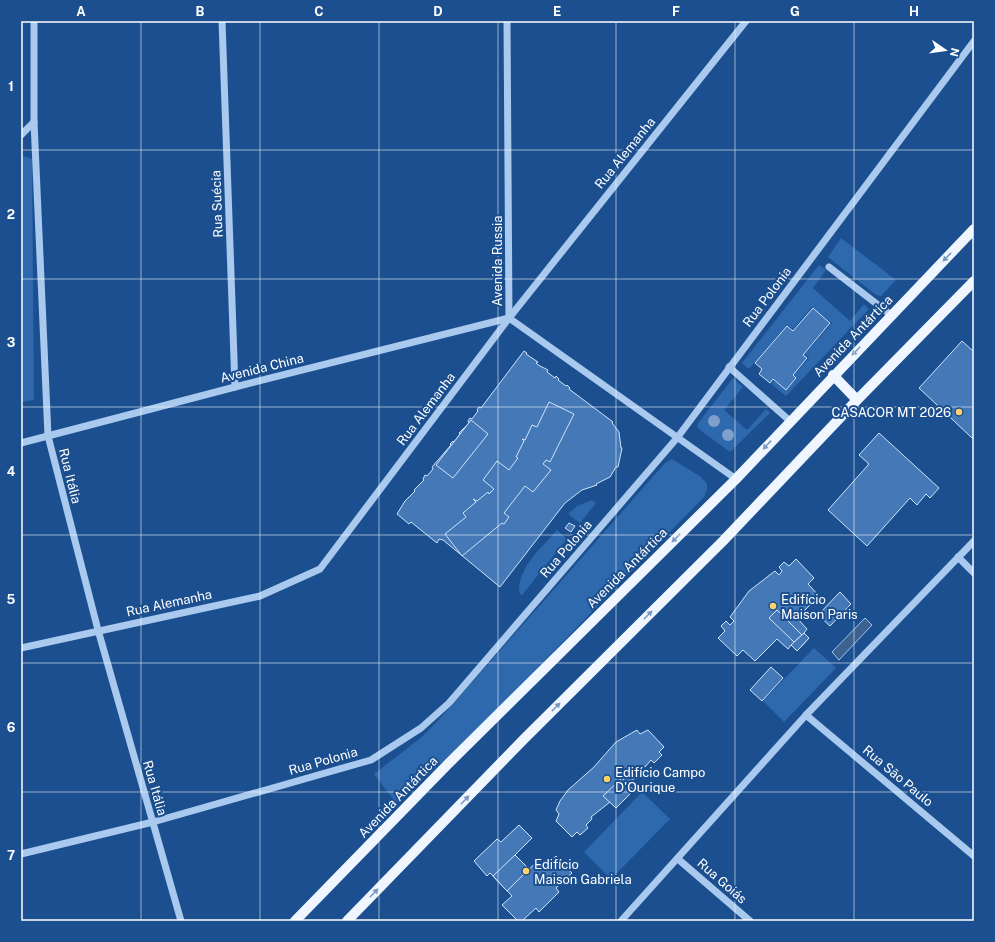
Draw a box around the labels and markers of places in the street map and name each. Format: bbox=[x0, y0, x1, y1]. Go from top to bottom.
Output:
place label: CASACOR MT 2026 bbox=[832, 405, 951, 420]
marker: CASACOR MT 2026 bbox=[954, 407, 964, 417]
place label: Edifício Maison Paris bbox=[781, 592, 858, 622]
marker: Edifício Maison Paris bbox=[768, 601, 778, 611]
place label: Edifício Campo D'Ourique bbox=[615, 765, 705, 795]
marker: Edifício Campo D'Ourique bbox=[602, 774, 612, 784]
place label: Edifício Maison Gabriela bbox=[534, 857, 632, 887]
marker: Edifício Maison Gabriela bbox=[521, 866, 531, 876]

